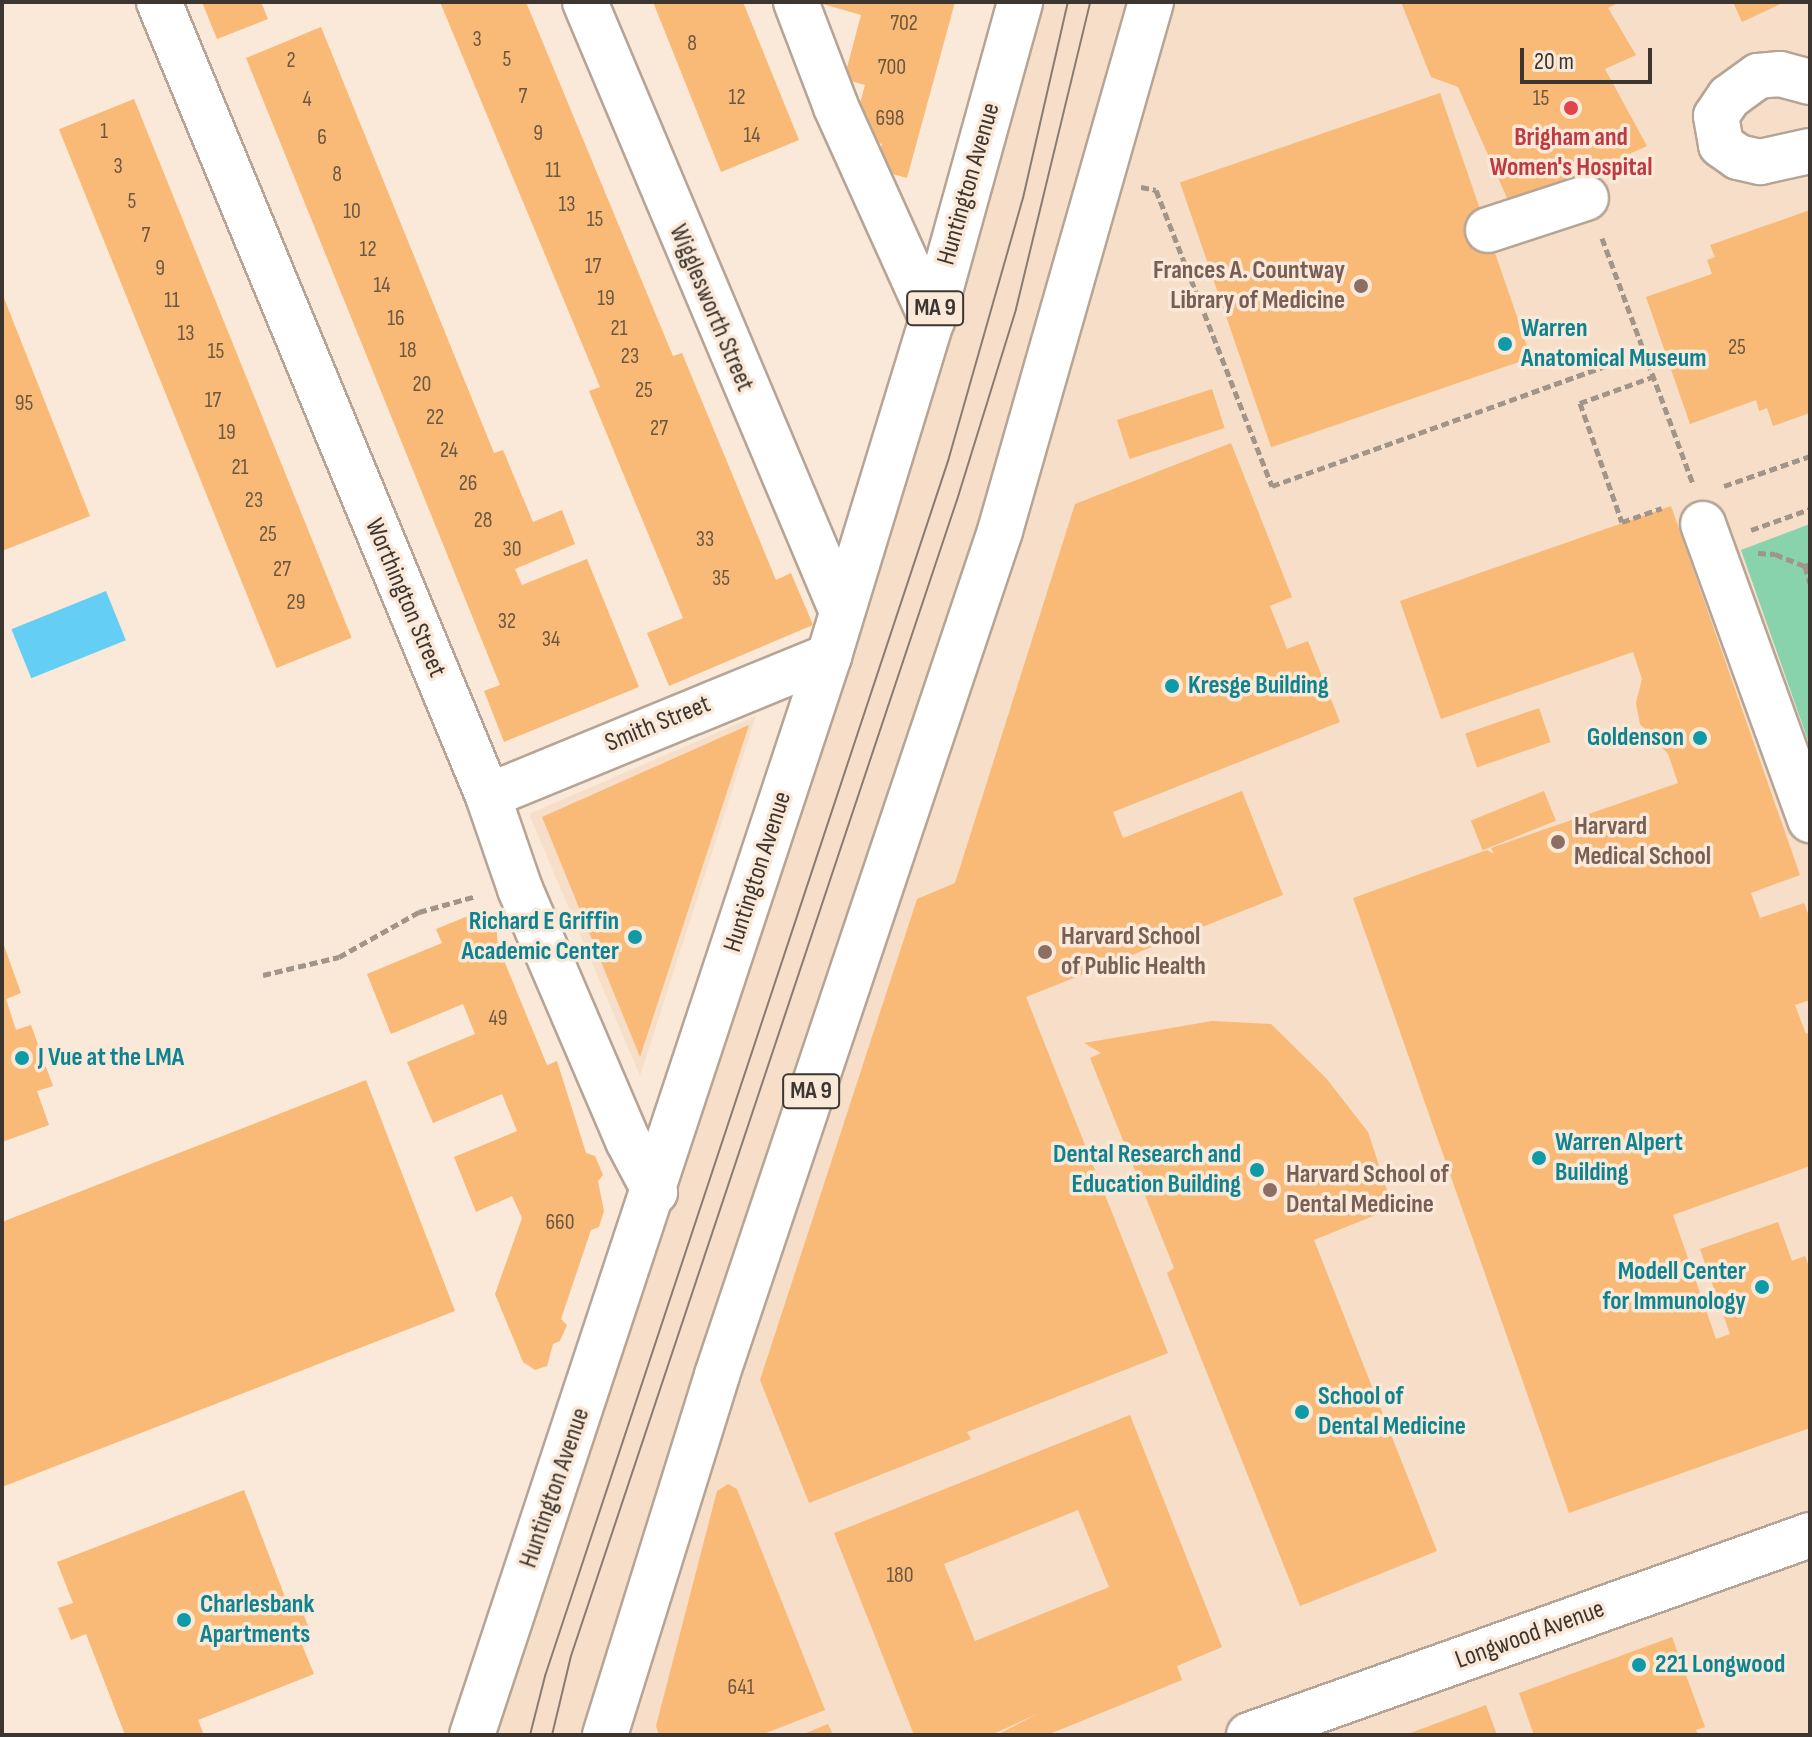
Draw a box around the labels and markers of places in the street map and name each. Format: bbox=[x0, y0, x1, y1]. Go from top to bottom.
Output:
marker: Brigham and Women's Hospital bbox=[1560, 97, 1582, 119]
place label: Brigham and Women's Hospital bbox=[1489, 122, 1653, 184]
place label: Frances A. Countway Library of Medicine bbox=[1153, 255, 1345, 316]
marker: Frances A. Countway Library of Medicine bbox=[1352, 277, 1370, 295]
place label: Warren Anatomical Museum bbox=[1521, 313, 1706, 374]
marker: Warren Anatomical Museum bbox=[1496, 335, 1514, 353]
place label: Kresge Building bbox=[1188, 670, 1329, 702]
marker: Kresge Building bbox=[1163, 677, 1181, 695]
place label: Goldenson bbox=[1587, 722, 1684, 754]
marker: Goldenson bbox=[1691, 729, 1709, 747]
place label: Harvard Medical School bbox=[1574, 811, 1711, 872]
marker: Harvard Medical School bbox=[1549, 833, 1567, 851]
place label: Richard E Griffin Academic Center bbox=[461, 906, 619, 968]
place label: Harvard School of Public Health bbox=[1061, 921, 1206, 982]
marker: Richard E Griffin Academic Center bbox=[626, 928, 644, 946]
marker: Harvard School of Public Health bbox=[1036, 943, 1054, 961]
place label: J Vue at the LMA bbox=[38, 1042, 184, 1074]
marker: J Vue at the LMA bbox=[13, 1049, 31, 1067]
place label: Warren Alpert Building bbox=[1555, 1127, 1683, 1188]
place label: Dental Research and Education Building bbox=[1053, 1139, 1241, 1200]
marker: Warren Alpert Building bbox=[1530, 1149, 1548, 1167]
place label: Harvard School of Dental Medicine bbox=[1286, 1159, 1449, 1220]
marker: Dental Research and Education Building bbox=[1248, 1161, 1266, 1179]
marker: Harvard School of Dental Medicine bbox=[1261, 1181, 1279, 1199]
place label: Modell Center for Immunology bbox=[1602, 1256, 1746, 1318]
marker: Modell Center for Immunology bbox=[1753, 1278, 1771, 1296]
place label: School of Dental Medicine bbox=[1318, 1381, 1466, 1442]
marker: School of Dental Medicine bbox=[1293, 1403, 1311, 1421]
place label: Charlesbank Apartments bbox=[200, 1589, 314, 1650]
marker: Charlesbank Apartments bbox=[175, 1611, 193, 1629]
place label: 221 Longwood bbox=[1655, 1649, 1785, 1681]
marker: 221 Longwood bbox=[1630, 1656, 1648, 1674]

